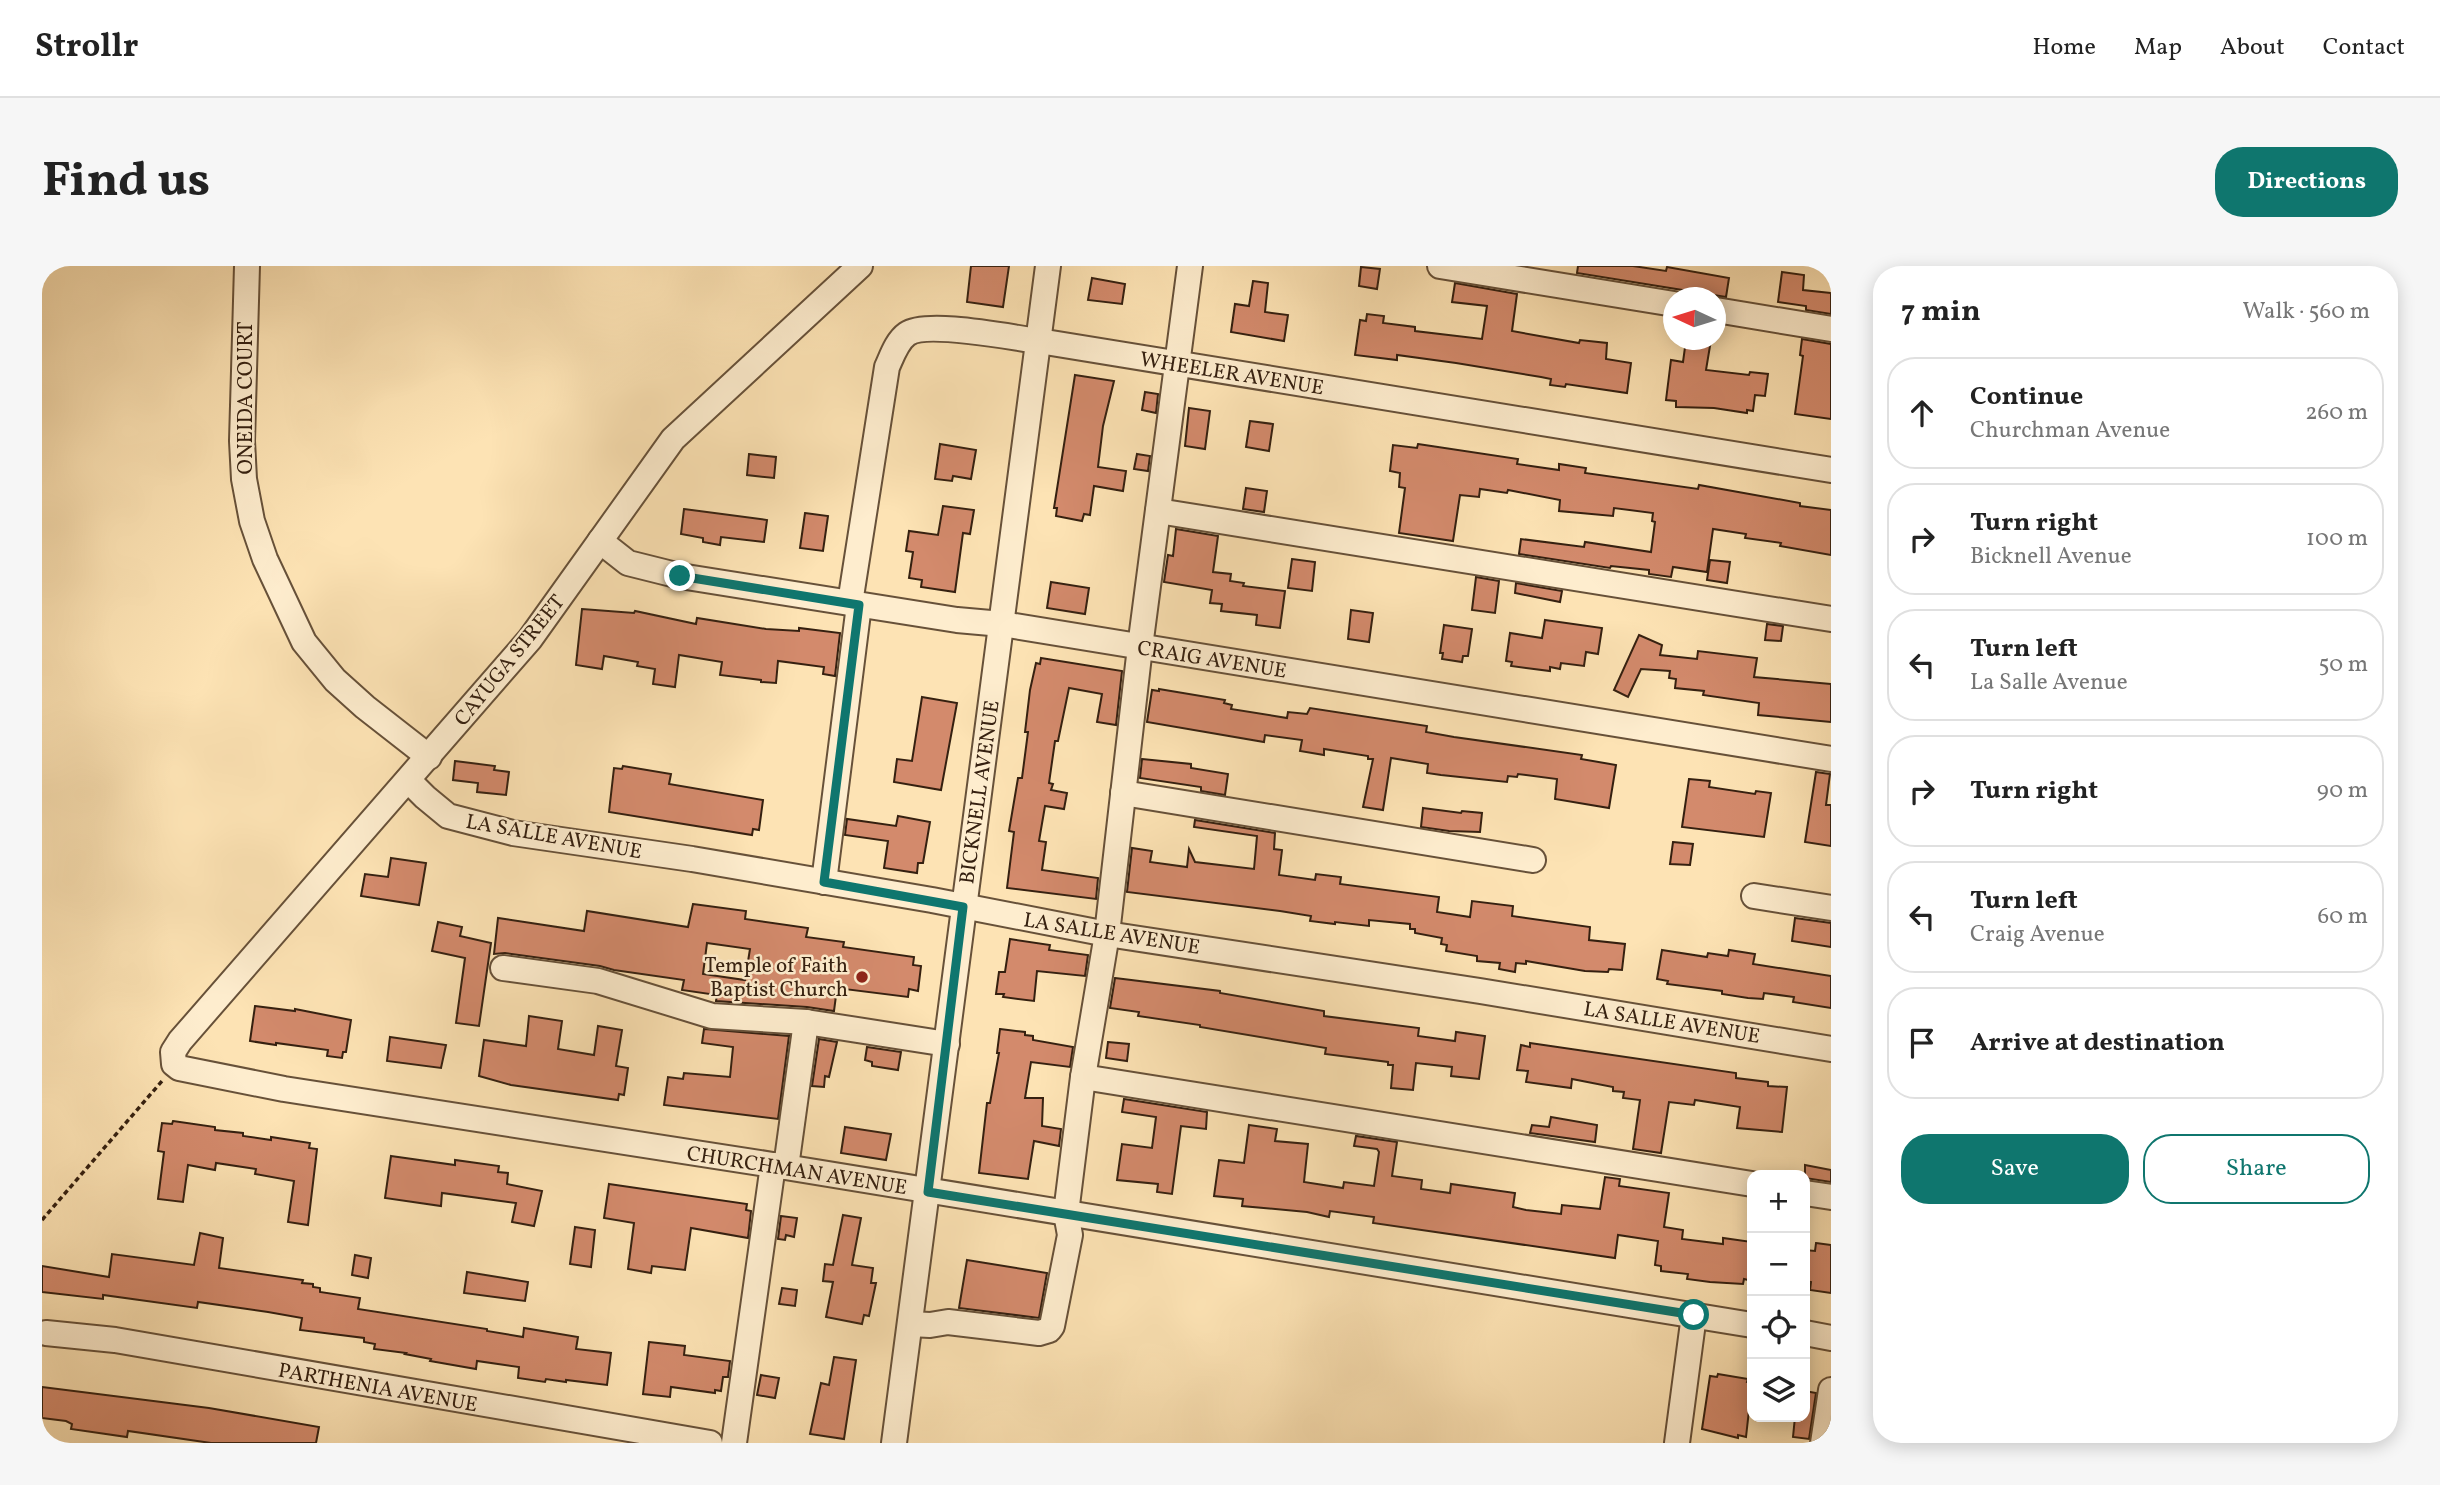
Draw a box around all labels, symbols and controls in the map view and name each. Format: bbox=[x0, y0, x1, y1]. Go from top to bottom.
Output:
text: Strollr bbox=[35, 25, 138, 71]
text: Home bbox=[2032, 31, 2096, 65]
text: Map bbox=[2134, 31, 2182, 65]
text: About bbox=[2220, 31, 2285, 65]
text: Contact bbox=[2323, 31, 2405, 65]
button: Directions bbox=[2215, 147, 2398, 217]
text: Find us bbox=[42, 148, 210, 217]
north arrow bbox=[1663, 287, 1726, 350]
text: 7 min bbox=[1901, 291, 1981, 333]
text: Walk · 560 m bbox=[2242, 296, 2370, 328]
street label: ONEIDA COURT bbox=[232, 322, 261, 474]
street label: WHEELER AVENUE bbox=[1138, 346, 1326, 403]
text: Continue bbox=[1970, 379, 2083, 415]
icon: ahead bbox=[1903, 394, 1941, 432]
text: 260 m bbox=[2305, 397, 2368, 429]
text: Churchman Avenue bbox=[1970, 415, 2170, 447]
text: Turn right bbox=[1970, 505, 2098, 541]
icon: right bbox=[1903, 520, 1941, 558]
text: 100 m bbox=[2306, 523, 2368, 555]
text: Bicknell Avenue bbox=[1970, 541, 2132, 573]
route end bbox=[664, 560, 695, 591]
street label: CAYUGA STREET bbox=[448, 589, 572, 733]
text: Turn left bbox=[1970, 631, 2078, 667]
street label: CRAIG AVENUE bbox=[1135, 634, 1289, 687]
icon: left bbox=[1903, 646, 1941, 684]
text: 50 m bbox=[2319, 649, 2368, 681]
text: La Salle Avenue bbox=[1970, 667, 2128, 699]
street label: BICKNELL AVENUE bbox=[953, 698, 1008, 886]
icon: right bbox=[1903, 772, 1941, 810]
text: Turn right bbox=[1970, 773, 2098, 809]
text: 90 m bbox=[2317, 775, 2368, 807]
street label: LA SALLE AVENUE bbox=[463, 808, 644, 867]
text: Turn left bbox=[1970, 883, 2078, 919]
icon: left bbox=[1903, 898, 1941, 936]
text: 60 m bbox=[2318, 901, 2368, 933]
street label: LA SALLE AVENUE bbox=[1021, 906, 1202, 963]
text: Craig Avenue bbox=[1970, 919, 2105, 951]
place label: Temple of Faith Baptist Church bbox=[704, 952, 848, 1005]
marker: Temple of Faith Baptist Church bbox=[854, 969, 870, 985]
street label: LA SALLE AVENUE bbox=[1581, 995, 1762, 1052]
icon: arrive bbox=[1903, 1024, 1941, 1062]
text: Arrive at destination bbox=[1970, 1025, 2225, 1061]
button: Save bbox=[1901, 1134, 2129, 1204]
button: Share bbox=[2143, 1134, 2370, 1204]
street label: CHURCHMAN AVENUE bbox=[684, 1140, 909, 1203]
map controls bbox=[1747, 1170, 1810, 1422]
button: + bbox=[1747, 1170, 1810, 1233]
button: − bbox=[1747, 1233, 1810, 1296]
button: locate bbox=[1747, 1296, 1810, 1359]
route start bbox=[1678, 1299, 1709, 1330]
street label: PARTHENIA AVENUE bbox=[276, 1357, 480, 1420]
button: layers bbox=[1747, 1359, 1810, 1422]

